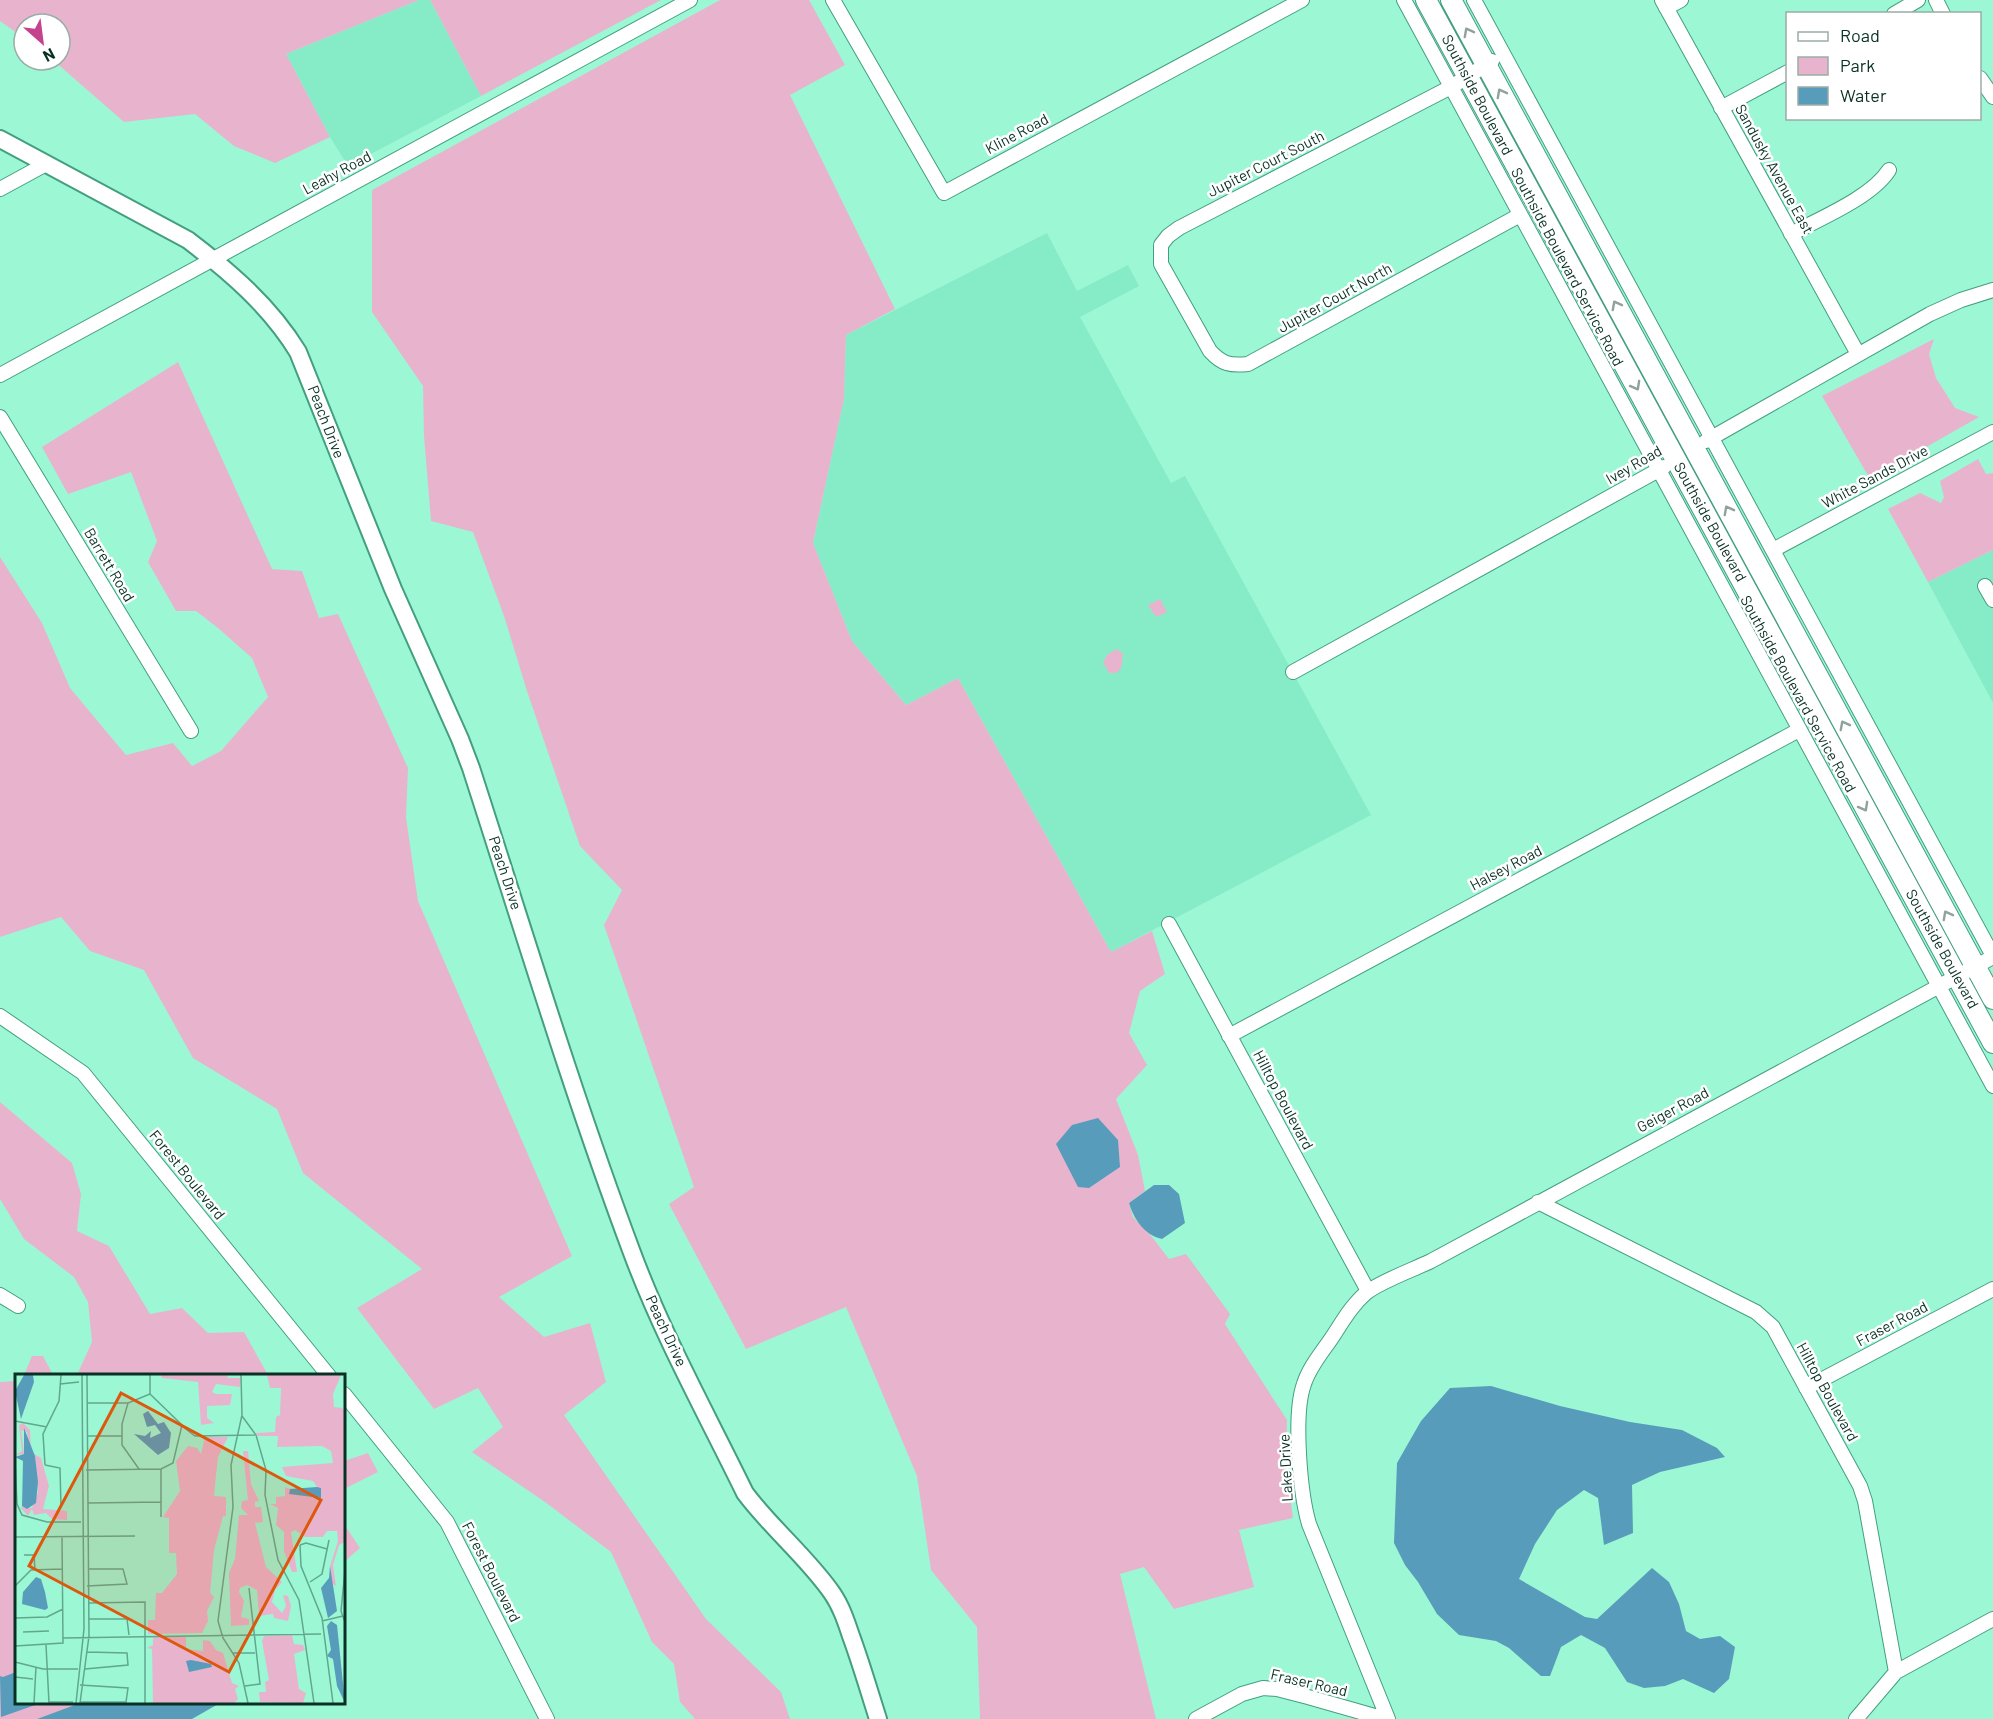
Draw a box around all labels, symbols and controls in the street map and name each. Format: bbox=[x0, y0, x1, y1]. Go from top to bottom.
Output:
north arrow bbox=[12, 12, 72, 72]
legend bbox=[1786, 12, 1981, 120]
text: Road bbox=[1840, 24, 1880, 46]
one-way arrow bbox=[1464, 28, 1475, 39]
street label: Southside Boulevard bbox=[1439, 31, 1517, 158]
text: N bbox=[40, 45, 58, 67]
text: Park bbox=[1840, 54, 1875, 76]
text: Water bbox=[1840, 84, 1887, 106]
one-way arrow bbox=[1497, 89, 1509, 100]
street label: Sandusky Avenue East bbox=[1732, 101, 1818, 236]
street label: Kline Road bbox=[982, 109, 1051, 157]
street label: Jupiter Court South bbox=[1204, 126, 1327, 200]
street label: Leahy Road bbox=[299, 147, 374, 198]
street label: Southside Boulevard Service Road bbox=[1508, 164, 1628, 369]
street label: Jupiter Court North bbox=[1274, 258, 1395, 336]
one-way arrow bbox=[1612, 301, 1623, 311]
one-way arrow bbox=[1629, 380, 1640, 391]
street label: Peach Drive bbox=[305, 383, 349, 461]
street label: Ivey Road bbox=[1602, 441, 1665, 487]
street label: White Sands Drive bbox=[1818, 441, 1931, 512]
street label: Southside Boulevard bbox=[1671, 459, 1751, 584]
one-way arrow bbox=[1724, 506, 1735, 516]
street label: Barrett Road bbox=[81, 524, 139, 605]
street label: Southside Boulevard Service Road bbox=[1737, 592, 1861, 795]
one-way arrow bbox=[1840, 721, 1851, 732]
one-way arrow bbox=[1857, 800, 1868, 811]
street label: Peach Drive bbox=[486, 834, 526, 912]
street label: Halsey Road bbox=[1466, 841, 1545, 894]
street label: Southside Boulevard bbox=[1903, 886, 1983, 1011]
one-way arrow bbox=[1943, 911, 1954, 921]
street label: Hilltop Boulevard bbox=[1250, 1047, 1318, 1152]
street label: Geiger Road bbox=[1634, 1083, 1711, 1136]
street label: Forest Boulevard bbox=[146, 1126, 229, 1223]
street label: Peach Drive bbox=[643, 1292, 691, 1369]
street label: Fraser Road bbox=[1853, 1297, 1930, 1349]
street label: Hilltop Boulevard bbox=[1793, 1339, 1862, 1444]
inset map bbox=[15, 1374, 345, 1704]
street label: Lake Drive bbox=[1274, 1434, 1296, 1502]
street label: Forest Boulevard bbox=[459, 1518, 525, 1625]
street label: Fraser Road bbox=[1269, 1664, 1349, 1700]

